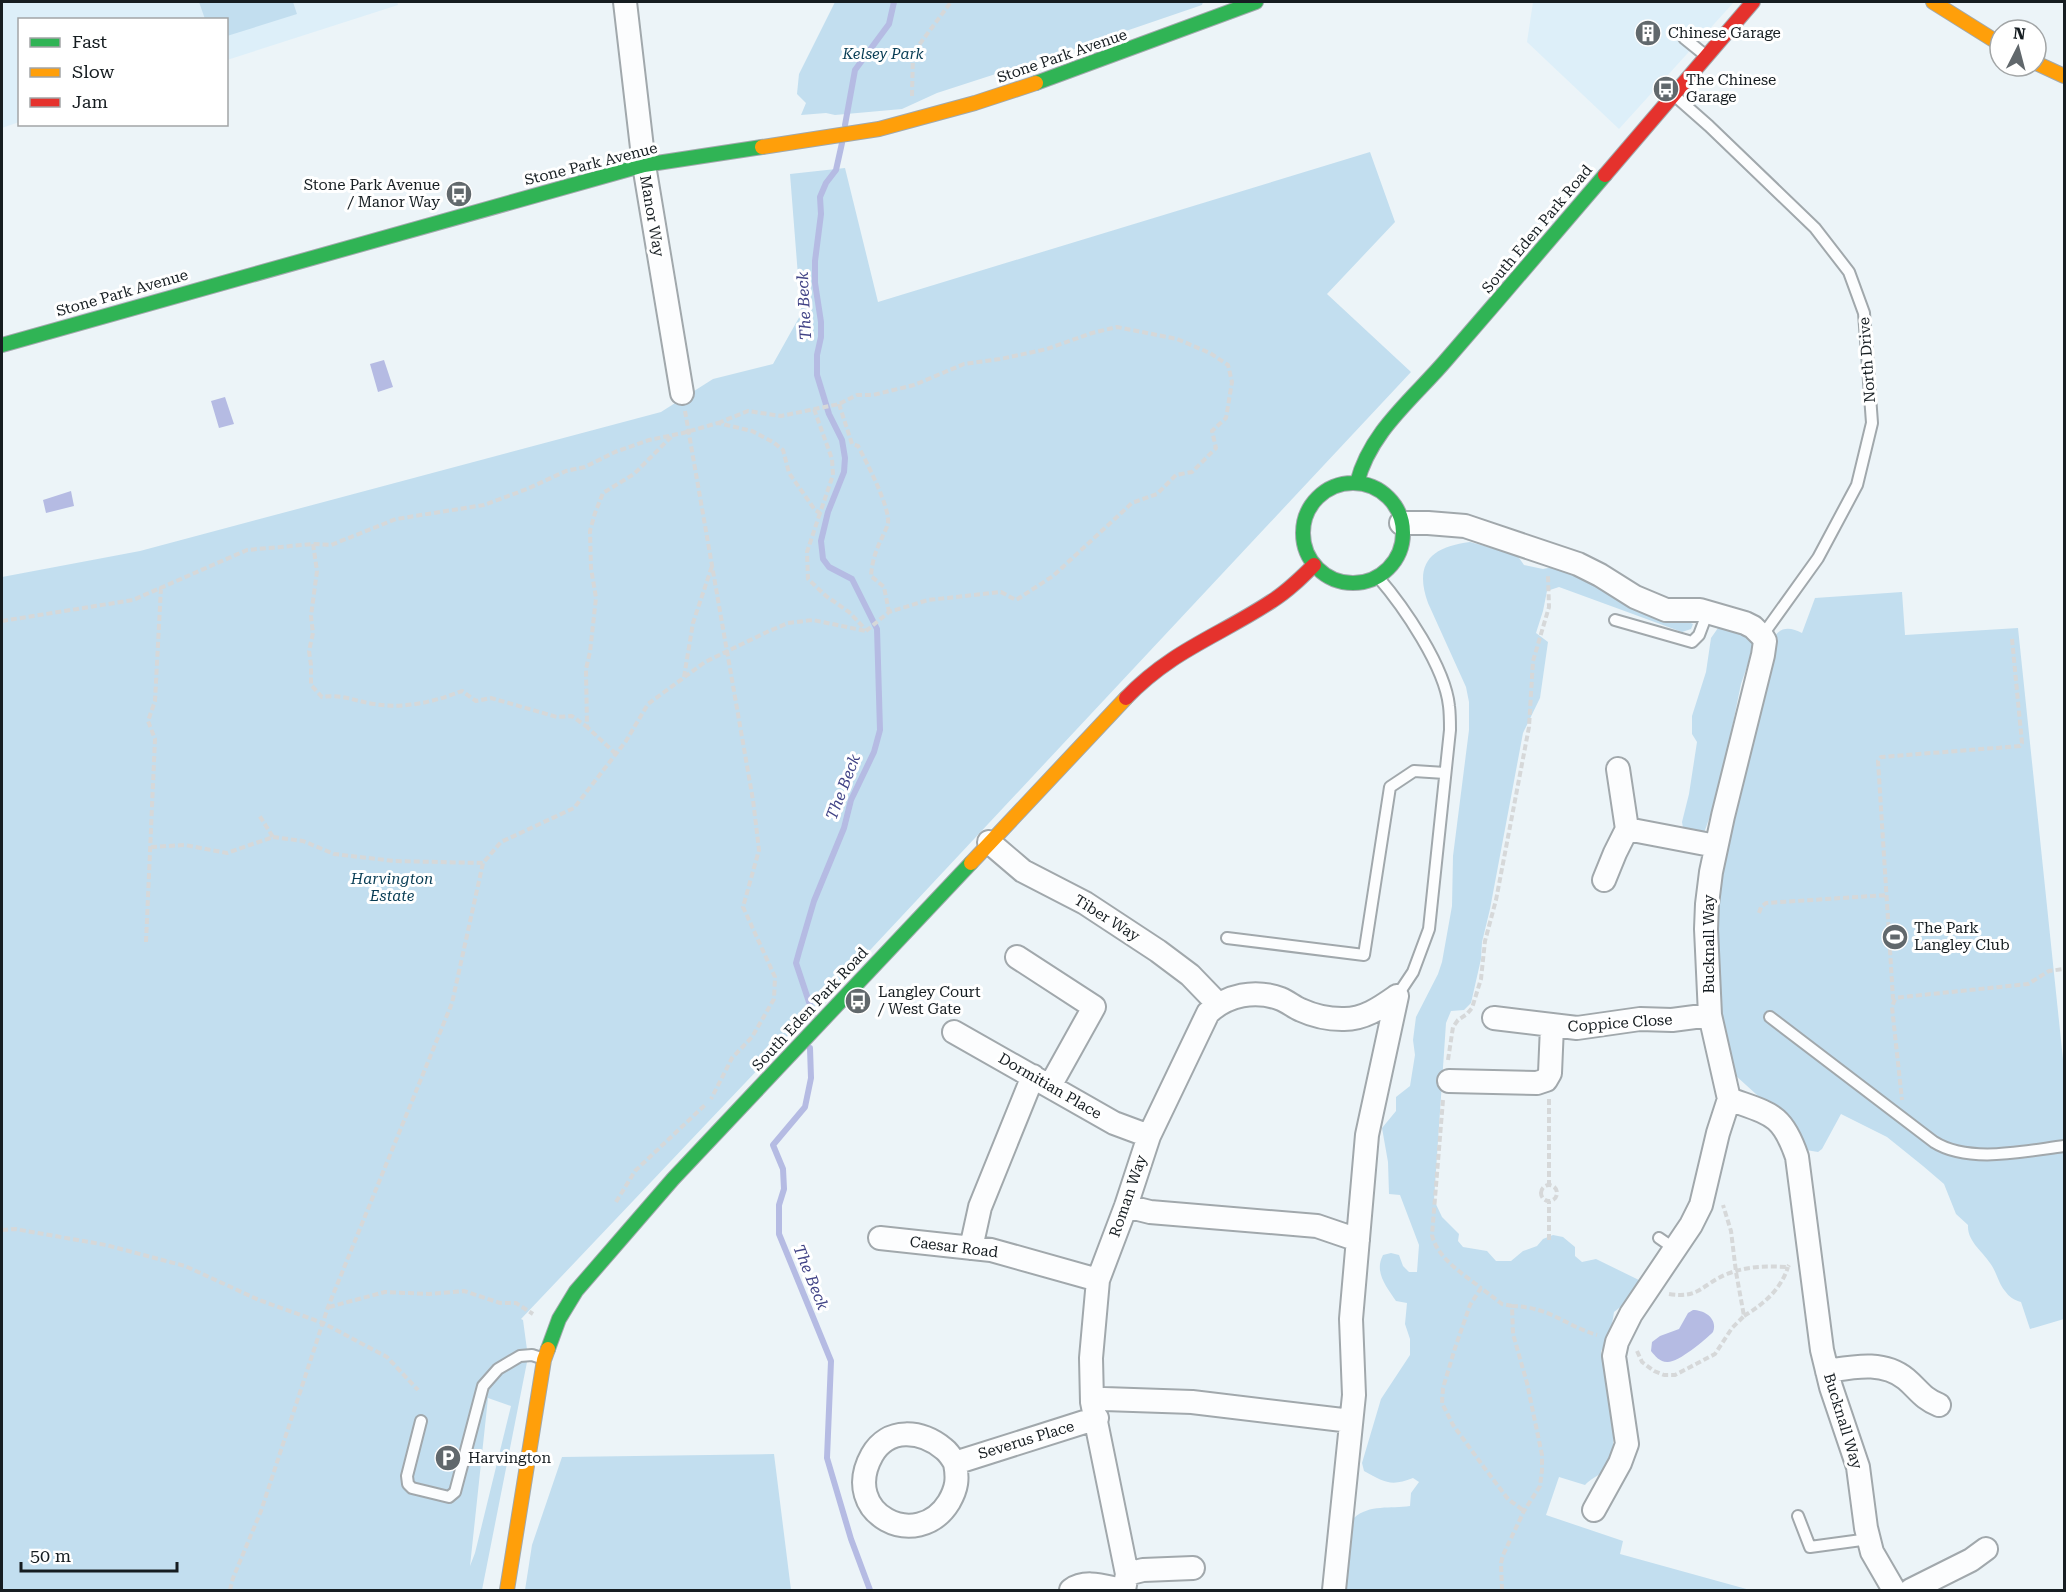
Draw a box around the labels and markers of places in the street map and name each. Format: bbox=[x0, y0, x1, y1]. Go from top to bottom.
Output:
building icon: Chinese Garage bbox=[1633, 18, 1663, 48]
place label: Chinese Garage bbox=[1668, 24, 1781, 42]
place label: The Chinese Garage bbox=[1686, 71, 1776, 106]
bus stop icon: The Chinese Garage bbox=[1651, 74, 1681, 104]
place label: Stone Park Avenue / Manor Way bbox=[304, 176, 440, 211]
bus stop icon: Stone Park Avenue / Manor Way bbox=[444, 179, 474, 209]
place label: The Park Langley Club bbox=[1914, 919, 2010, 954]
sports icon: The Park Langley Club bbox=[1880, 922, 1910, 952]
place label: Langley Court / West Gate bbox=[877, 983, 981, 1018]
bus stop icon: Langley Court / West Gate bbox=[843, 986, 873, 1016]
parking icon: Harvington bbox=[433, 1443, 463, 1473]
place label: Harvington bbox=[468, 1449, 551, 1467]

